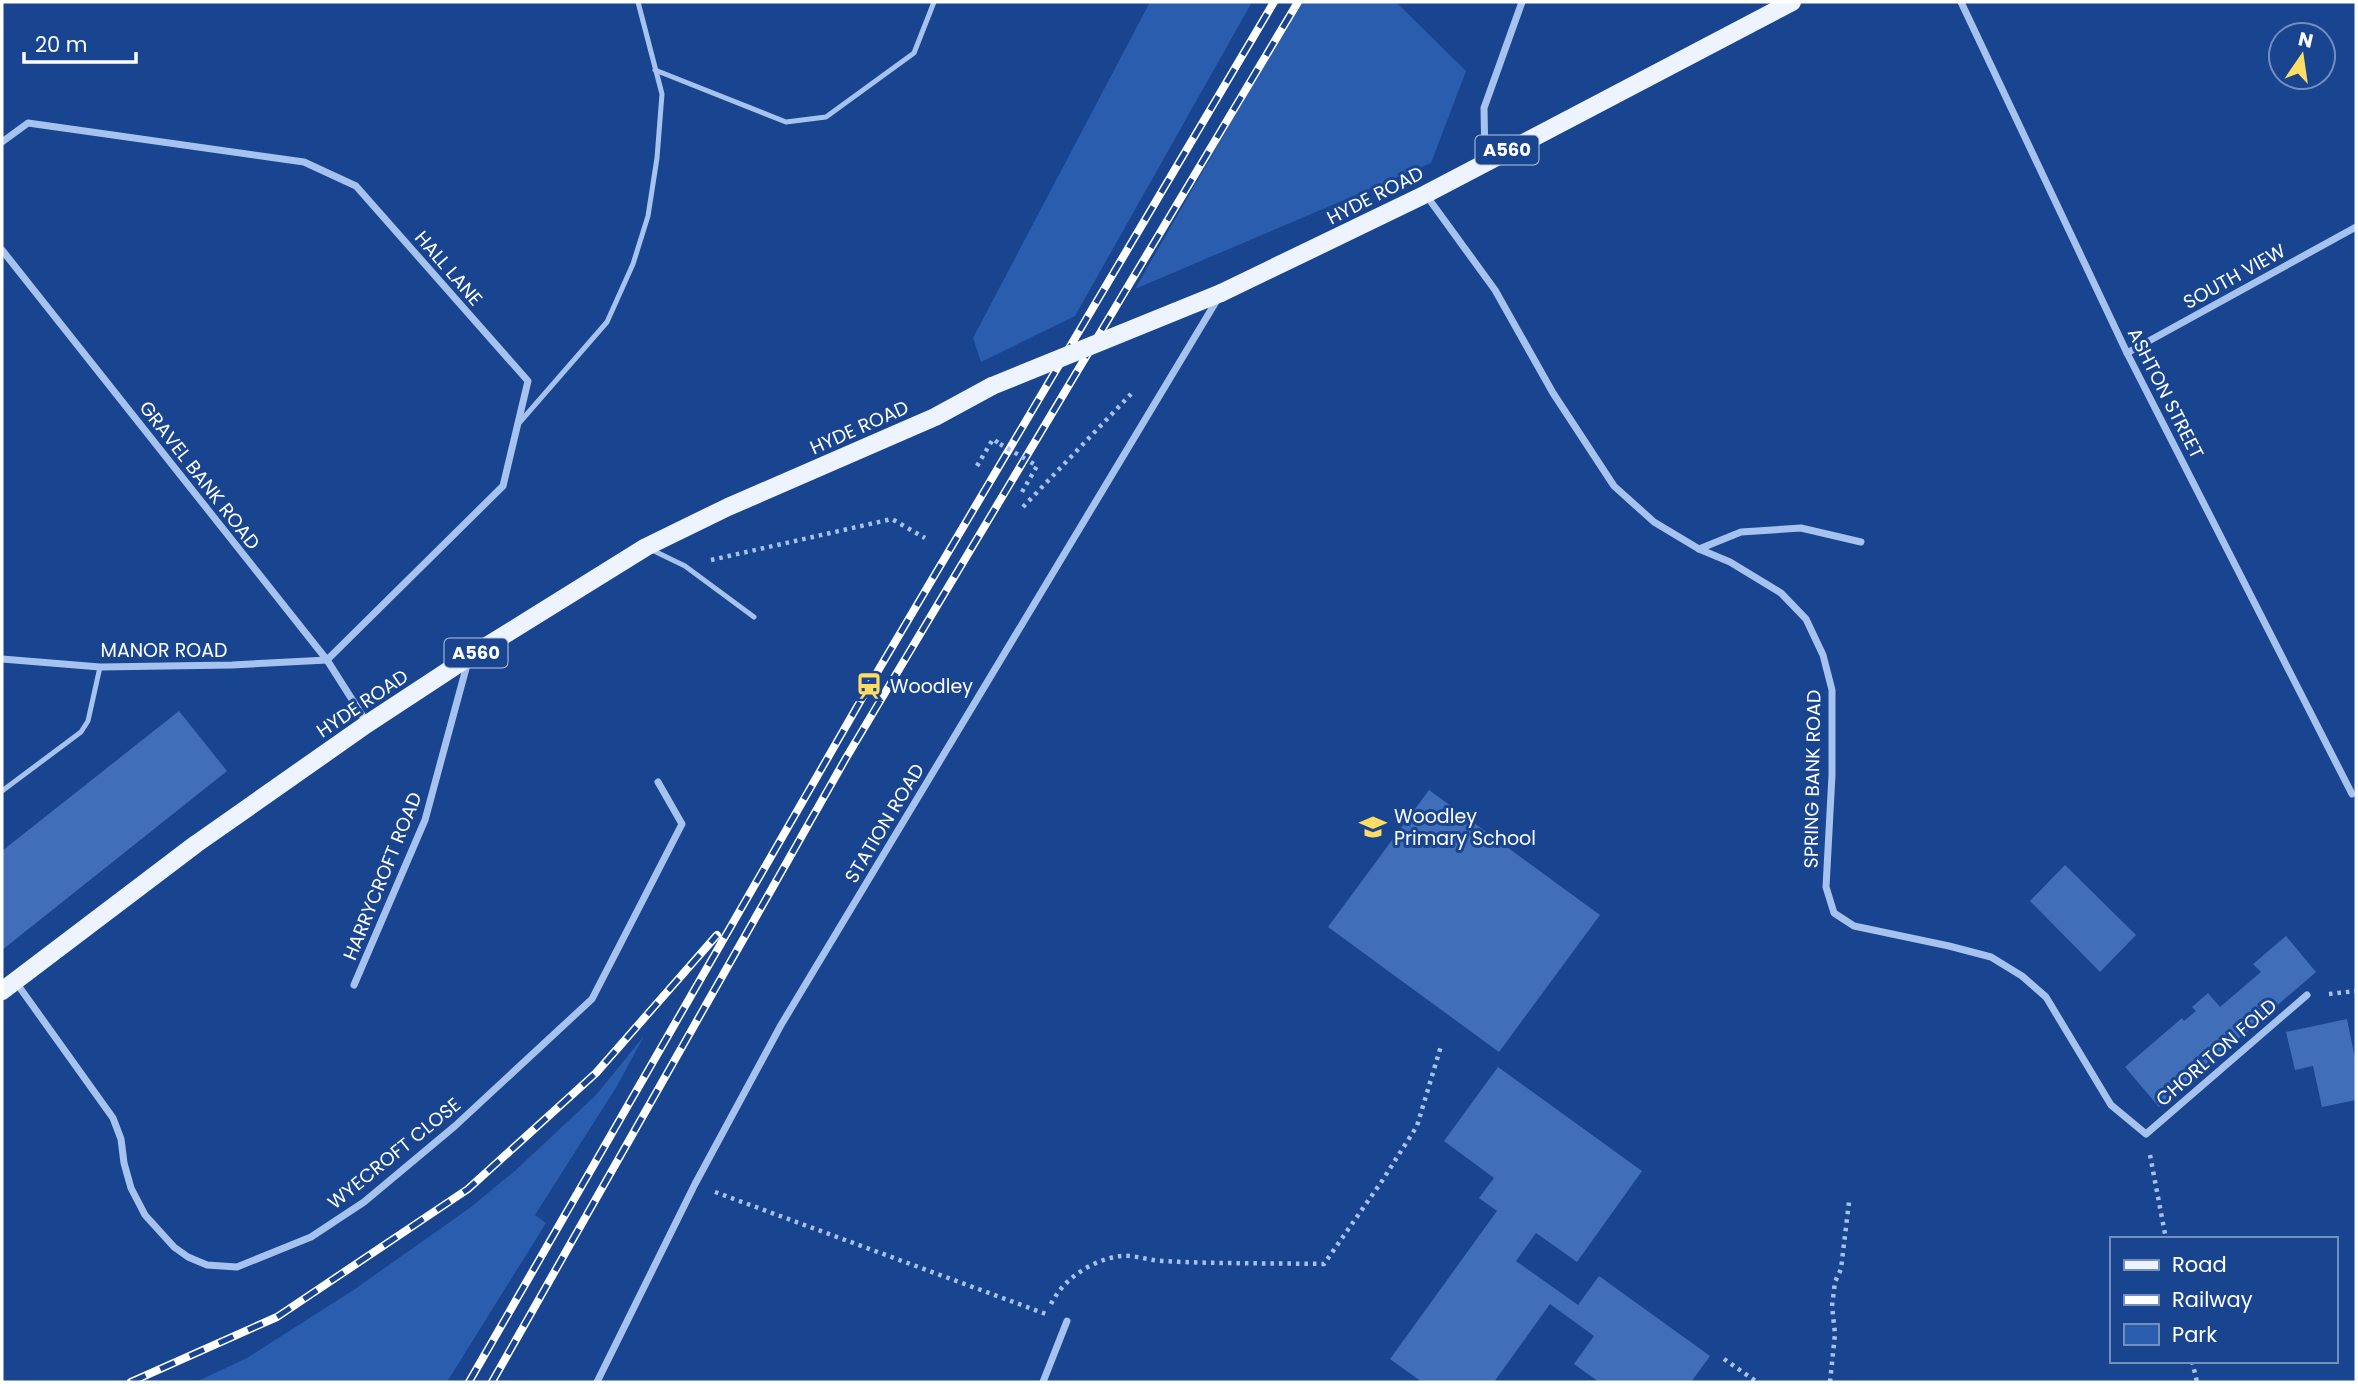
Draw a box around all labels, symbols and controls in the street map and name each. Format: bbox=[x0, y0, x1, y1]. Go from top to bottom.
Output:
scale bar bbox=[24, 21, 136, 65]
north arrow bbox=[2267, 21, 2337, 91]
text: N bbox=[2296, 25, 2316, 55]
text: 20 m bbox=[35, 30, 88, 59]
road number: A560 bbox=[1476, 135, 1538, 164]
street label: HYDE ROAD bbox=[1322, 160, 1428, 231]
street label: HALL LANE bbox=[408, 225, 489, 312]
street label: SOUTH VIEW bbox=[2178, 237, 2291, 316]
street label: ASHTON STREET bbox=[2121, 323, 2210, 463]
street label: HYDE ROAD bbox=[806, 394, 913, 461]
street label: GRAVEL BANK ROAD bbox=[133, 395, 266, 555]
street label: MANOR ROAD bbox=[101, 637, 227, 664]
road number: A560 bbox=[444, 638, 508, 668]
street label: HYDE ROAD bbox=[311, 663, 413, 744]
station icon: Woodley bbox=[854, 671, 884, 701]
place label: Woodley bbox=[890, 673, 973, 700]
street label: SPRING BANK ROAD bbox=[1797, 689, 1828, 869]
street label: STATION ROAD bbox=[838, 758, 931, 888]
street label: HARRYCROFT ROAD bbox=[336, 788, 429, 964]
place label: Woodley Primary School bbox=[1394, 803, 1536, 852]
school or university icon: Woodley Primary School bbox=[1358, 812, 1388, 842]
street label: CHORLTON FOLD bbox=[2150, 992, 2283, 1113]
street label: WYECROFT CLOSE bbox=[322, 1091, 467, 1216]
legend bbox=[2110, 1237, 2337, 1363]
text: Road bbox=[2172, 1250, 2227, 1279]
text: Railway bbox=[2172, 1285, 2253, 1314]
text: Park bbox=[2172, 1320, 2217, 1349]

